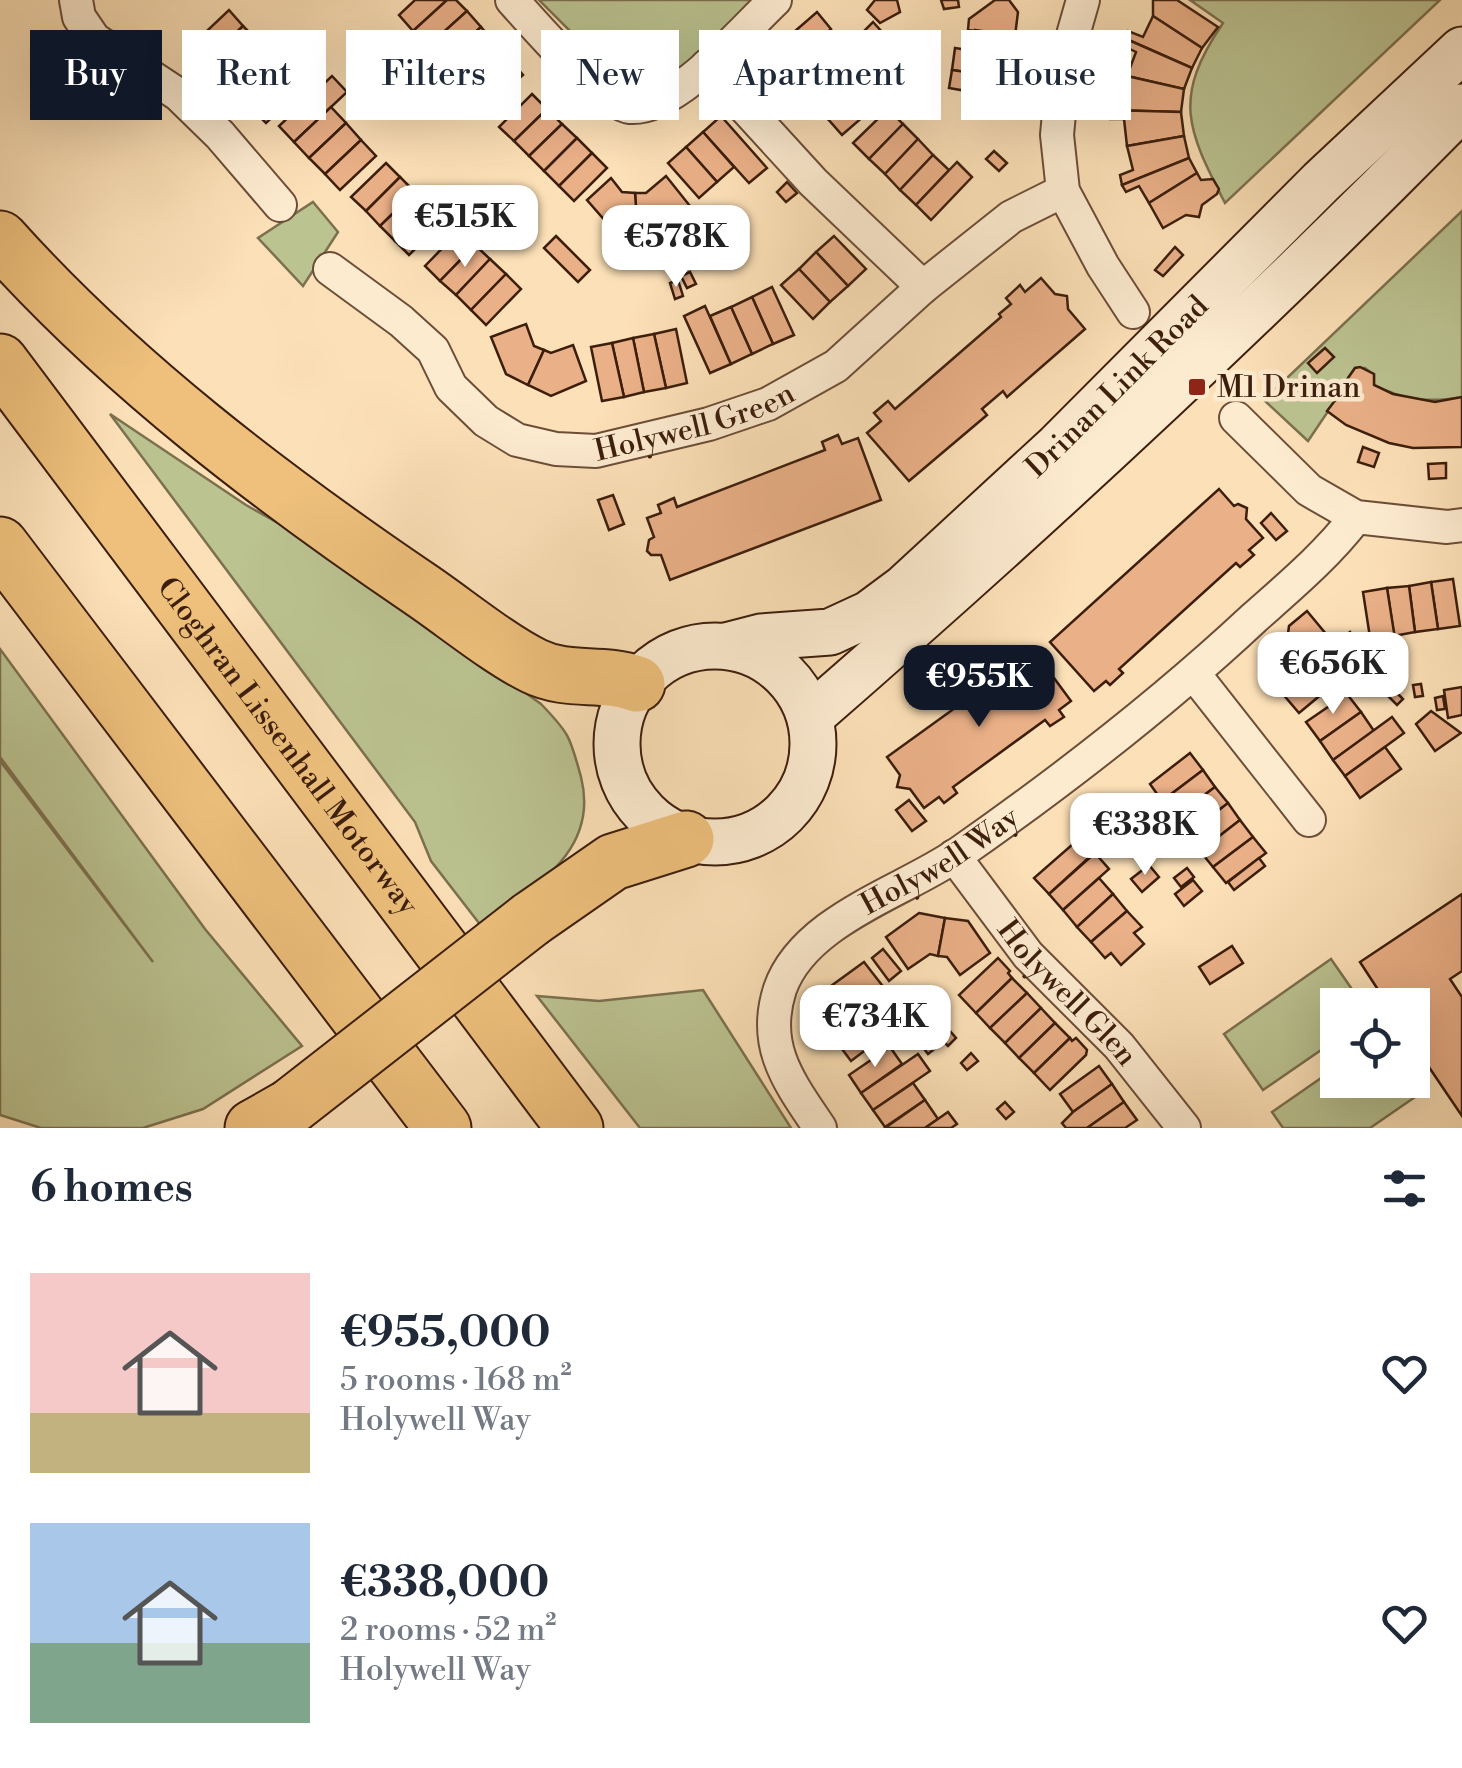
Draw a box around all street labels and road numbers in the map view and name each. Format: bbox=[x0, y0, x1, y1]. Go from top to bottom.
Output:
street label: Drinan Link Road bbox=[1018, 288, 1217, 486]
street label: Holywell Green bbox=[591, 375, 802, 471]
street label: Cloghran Lissenhall Motorway bbox=[148, 570, 427, 923]
street label: Holywell Way bbox=[854, 799, 1027, 924]
street label: Holywell Glen bbox=[988, 912, 1145, 1074]

